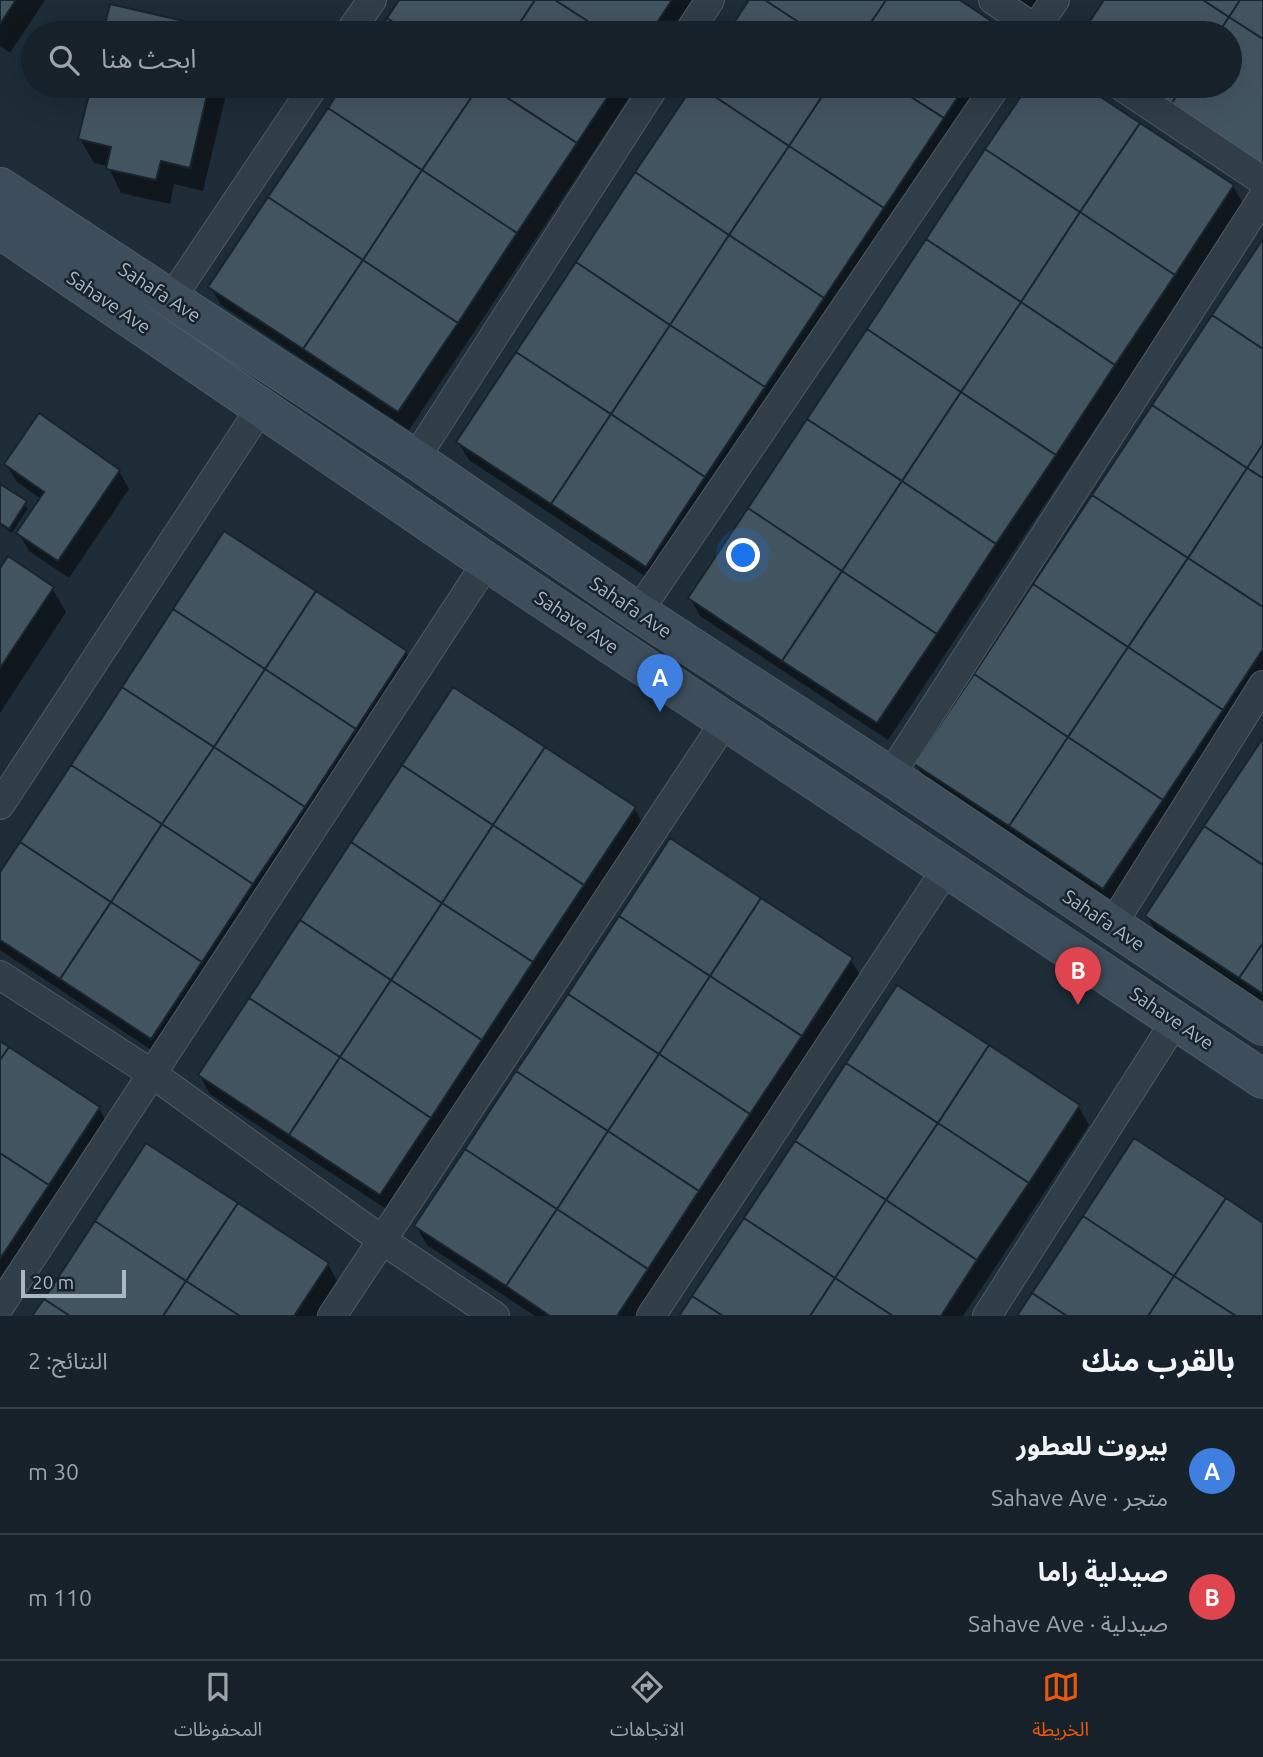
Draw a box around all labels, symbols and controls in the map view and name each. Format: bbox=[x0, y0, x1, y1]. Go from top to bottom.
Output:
search box bbox=[21, 21, 1242, 98]
icon: search bbox=[45, 41, 83, 79]
text: ابحث هنا bbox=[101, 44, 197, 73]
street label: Sahafa Ave bbox=[115, 257, 205, 327]
street label: Sahave Ave bbox=[63, 266, 155, 338]
your location bbox=[726, 538, 760, 572]
street label: Sahafa Ave bbox=[586, 572, 676, 642]
street label: Sahave Ave bbox=[531, 586, 623, 658]
pin: A bbox=[637, 654, 683, 712]
street label: Sahafa Ave bbox=[1059, 885, 1149, 955]
pin: B bbox=[1055, 947, 1101, 1005]
street label: Sahave Ave bbox=[1126, 982, 1218, 1054]
scale bar bbox=[21, 1267, 126, 1299]
text: 20 m bbox=[32, 1271, 74, 1293]
text: بالقرب منك bbox=[1082, 1343, 1235, 1377]
text: النتائج: 2 bbox=[28, 1348, 108, 1373]
text: بيروت للعطور bbox=[1017, 1431, 1168, 1460]
text: 30 m bbox=[28, 1459, 79, 1484]
text: A bbox=[1204, 1459, 1220, 1484]
text: متجر · Sahave Ave bbox=[991, 1485, 1168, 1510]
text: صيدلية راما bbox=[1038, 1557, 1168, 1586]
text: 110 m bbox=[28, 1585, 92, 1610]
text: B bbox=[1204, 1585, 1220, 1610]
text: صيدلية · Sahave Ave bbox=[968, 1611, 1168, 1636]
tab: المحفوظات bbox=[174, 1668, 262, 1750]
tab: الاتجاهات bbox=[610, 1668, 684, 1750]
tab: الخريطة bbox=[1032, 1668, 1089, 1750]

